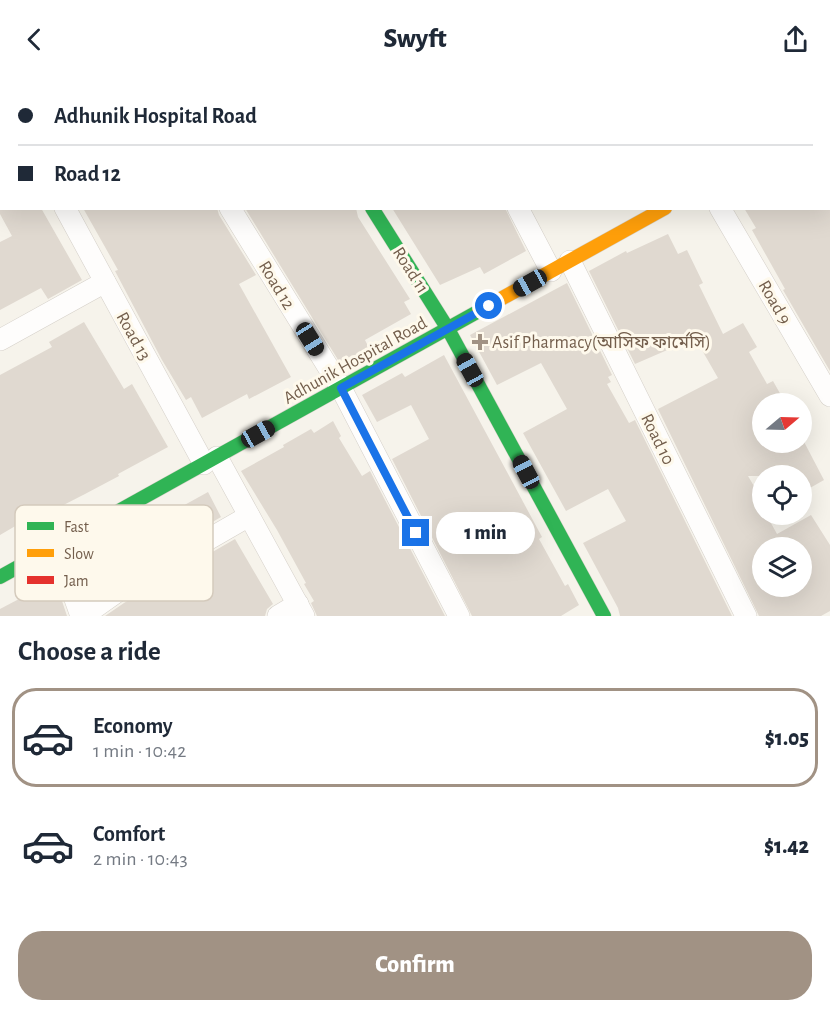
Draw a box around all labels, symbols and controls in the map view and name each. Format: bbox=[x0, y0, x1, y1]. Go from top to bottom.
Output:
icon: back bbox=[18, 23, 51, 56]
icon: share bbox=[779, 23, 812, 56]
text: Swyft bbox=[383, 25, 447, 52]
text: Adhunik Hospital Road bbox=[54, 105, 257, 127]
text: Road 12 bbox=[54, 163, 121, 185]
street label: Road 11 bbox=[389, 244, 431, 297]
street label: Road 12 bbox=[255, 258, 298, 313]
car bbox=[510, 266, 550, 300]
street label: Road 9 bbox=[755, 278, 794, 327]
route start bbox=[475, 292, 502, 319]
street label: Road 13 bbox=[113, 309, 154, 364]
street label: Adhunik Hospital Road bbox=[281, 314, 430, 408]
car bbox=[293, 319, 327, 359]
place label: Asif Pharmacy(আসিফ ফার্মেসি) bbox=[492, 331, 711, 352]
marker: Asif Pharmacy(আসিফ ফার্মেসি) bbox=[473, 335, 487, 349]
car bbox=[453, 350, 487, 390]
north arrow bbox=[752, 393, 812, 453]
map controls bbox=[752, 393, 812, 597]
street label: Road 10 bbox=[637, 411, 677, 468]
car bbox=[238, 417, 278, 451]
car bbox=[510, 452, 542, 492]
button: locate bbox=[752, 465, 812, 525]
legend bbox=[15, 505, 213, 601]
callout: 1 min bbox=[437, 512, 536, 554]
text: Fast bbox=[64, 519, 89, 535]
route end bbox=[402, 519, 429, 546]
text: 1 min bbox=[464, 523, 507, 543]
button: layers bbox=[752, 537, 812, 597]
text: Slow bbox=[64, 546, 94, 562]
text: Jam bbox=[64, 573, 89, 589]
text: Choose a ride bbox=[18, 638, 161, 665]
icon: car bbox=[21, 711, 75, 765]
text: Economy bbox=[93, 715, 173, 737]
text: $1.05 bbox=[765, 727, 809, 749]
text: 1 min · 10:42 bbox=[93, 741, 186, 761]
icon: car bbox=[21, 819, 75, 873]
text: Comfort bbox=[93, 823, 165, 845]
text: $1.42 bbox=[764, 835, 809, 857]
text: 2 min · 10:43 bbox=[93, 849, 188, 869]
button: Confirm bbox=[18, 931, 812, 1000]

